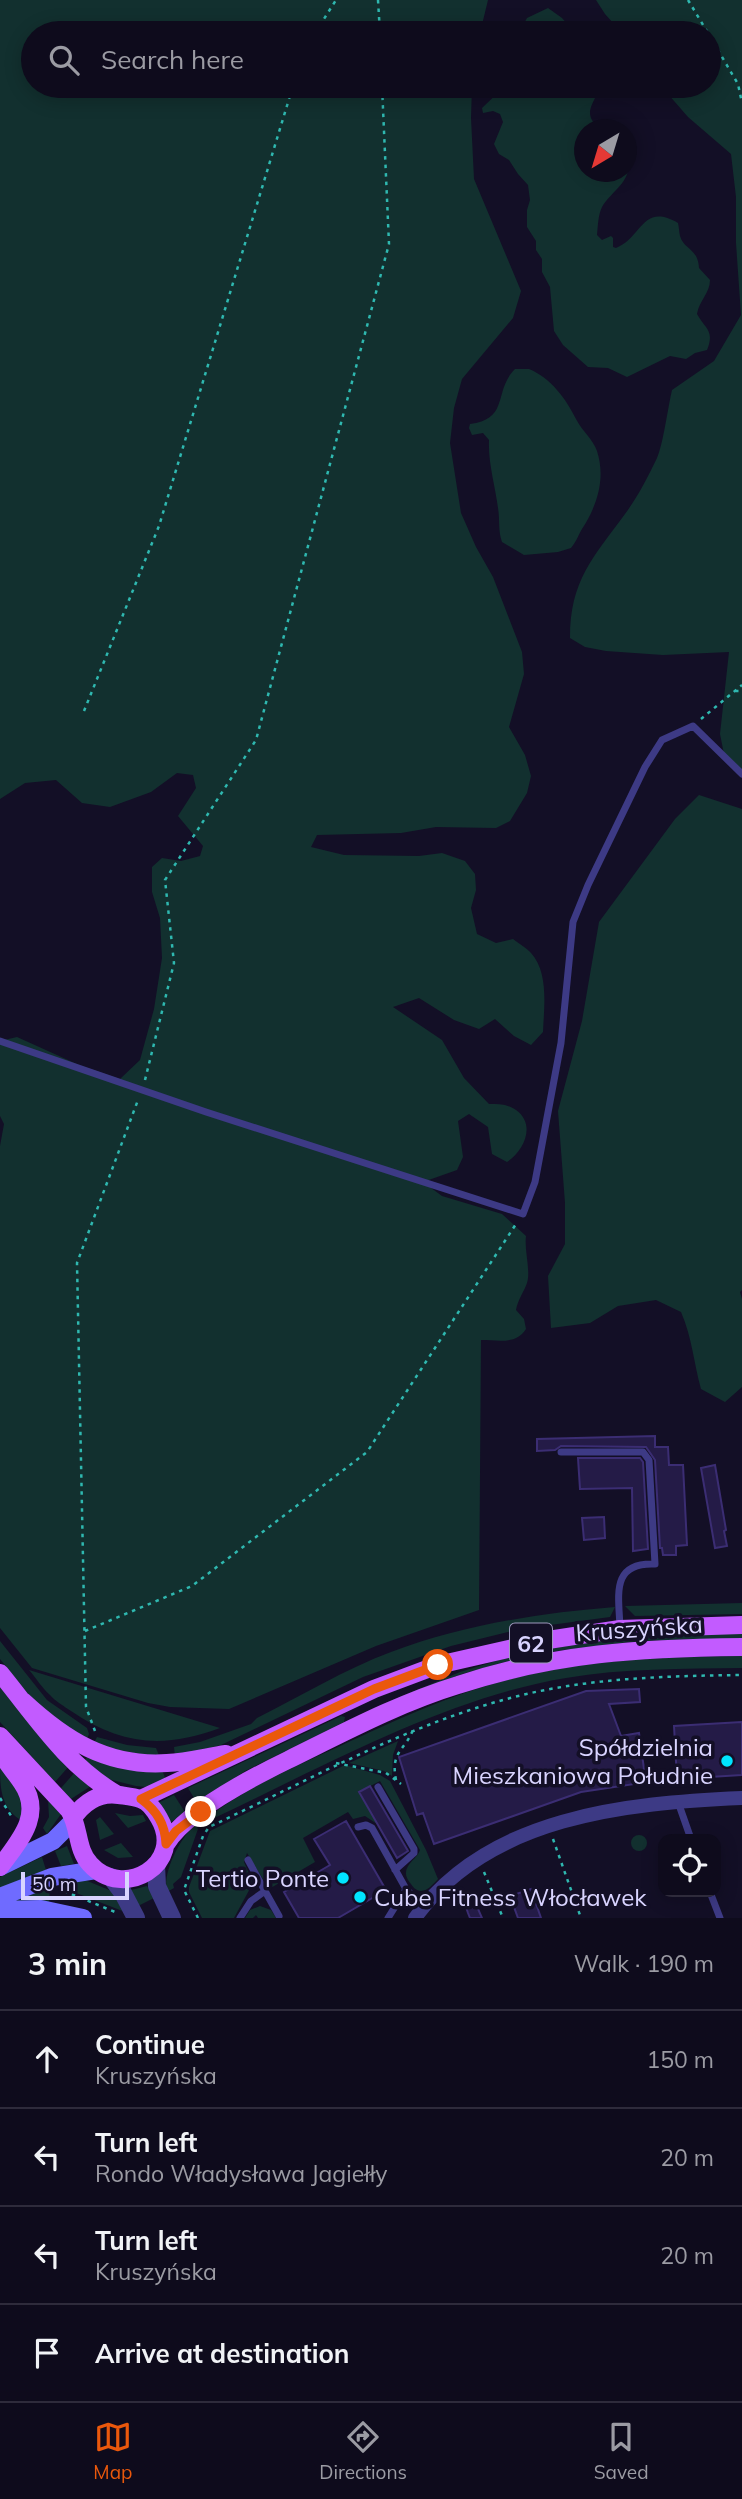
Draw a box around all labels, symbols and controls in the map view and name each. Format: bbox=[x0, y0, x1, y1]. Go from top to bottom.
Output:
search box bbox=[21, 21, 721, 98]
icon: search bbox=[45, 41, 83, 79]
text: Search here bbox=[101, 43, 244, 76]
north arrow bbox=[574, 119, 637, 182]
street label: Kruszyńska bbox=[574, 1609, 704, 1647]
road number: 62 bbox=[510, 1624, 552, 1662]
route start bbox=[422, 1649, 453, 1680]
place label: Spółdzielnia Mieszkaniowa Południe bbox=[453, 1732, 713, 1790]
marker: Spółdzielnia Mieszkaniowa Południe bbox=[719, 1753, 735, 1769]
route end bbox=[185, 1796, 216, 1827]
map controls bbox=[658, 1834, 721, 1897]
button: locate bbox=[658, 1834, 721, 1897]
place label: Tertio Ponte bbox=[196, 1863, 329, 1893]
scale bar bbox=[21, 1869, 130, 1901]
marker: Tertio Ponte bbox=[335, 1870, 351, 1886]
text: 50 m bbox=[32, 1872, 76, 1896]
place label: Cube Fitness Włocławek bbox=[374, 1882, 647, 1912]
marker: Cube Fitness Włocławek bbox=[352, 1889, 368, 1905]
text: 3 min bbox=[28, 1945, 107, 1983]
text: Walk · 190 m bbox=[574, 1949, 714, 1978]
text: Continue bbox=[95, 2028, 205, 2061]
icon: ahead bbox=[28, 2040, 66, 2078]
text: 150 m bbox=[646, 2045, 714, 2074]
text: Kruszyńska bbox=[95, 2061, 217, 2090]
text: Turn left bbox=[95, 2126, 197, 2159]
icon: left bbox=[28, 2138, 66, 2176]
text: 20 m bbox=[660, 2143, 714, 2172]
text: Rondo Władysława Jagiełły bbox=[95, 2159, 387, 2188]
text: Turn left bbox=[95, 2224, 197, 2257]
icon: left bbox=[28, 2236, 66, 2274]
text: 20 m bbox=[660, 2241, 714, 2270]
text: Kruszyńska bbox=[95, 2257, 217, 2286]
icon: arrive bbox=[28, 2334, 66, 2372]
text: Arrive at destination bbox=[95, 2337, 350, 2370]
tab: Map bbox=[93, 2418, 132, 2484]
tab: Directions bbox=[319, 2418, 407, 2484]
tab: Saved bbox=[594, 2418, 649, 2484]

